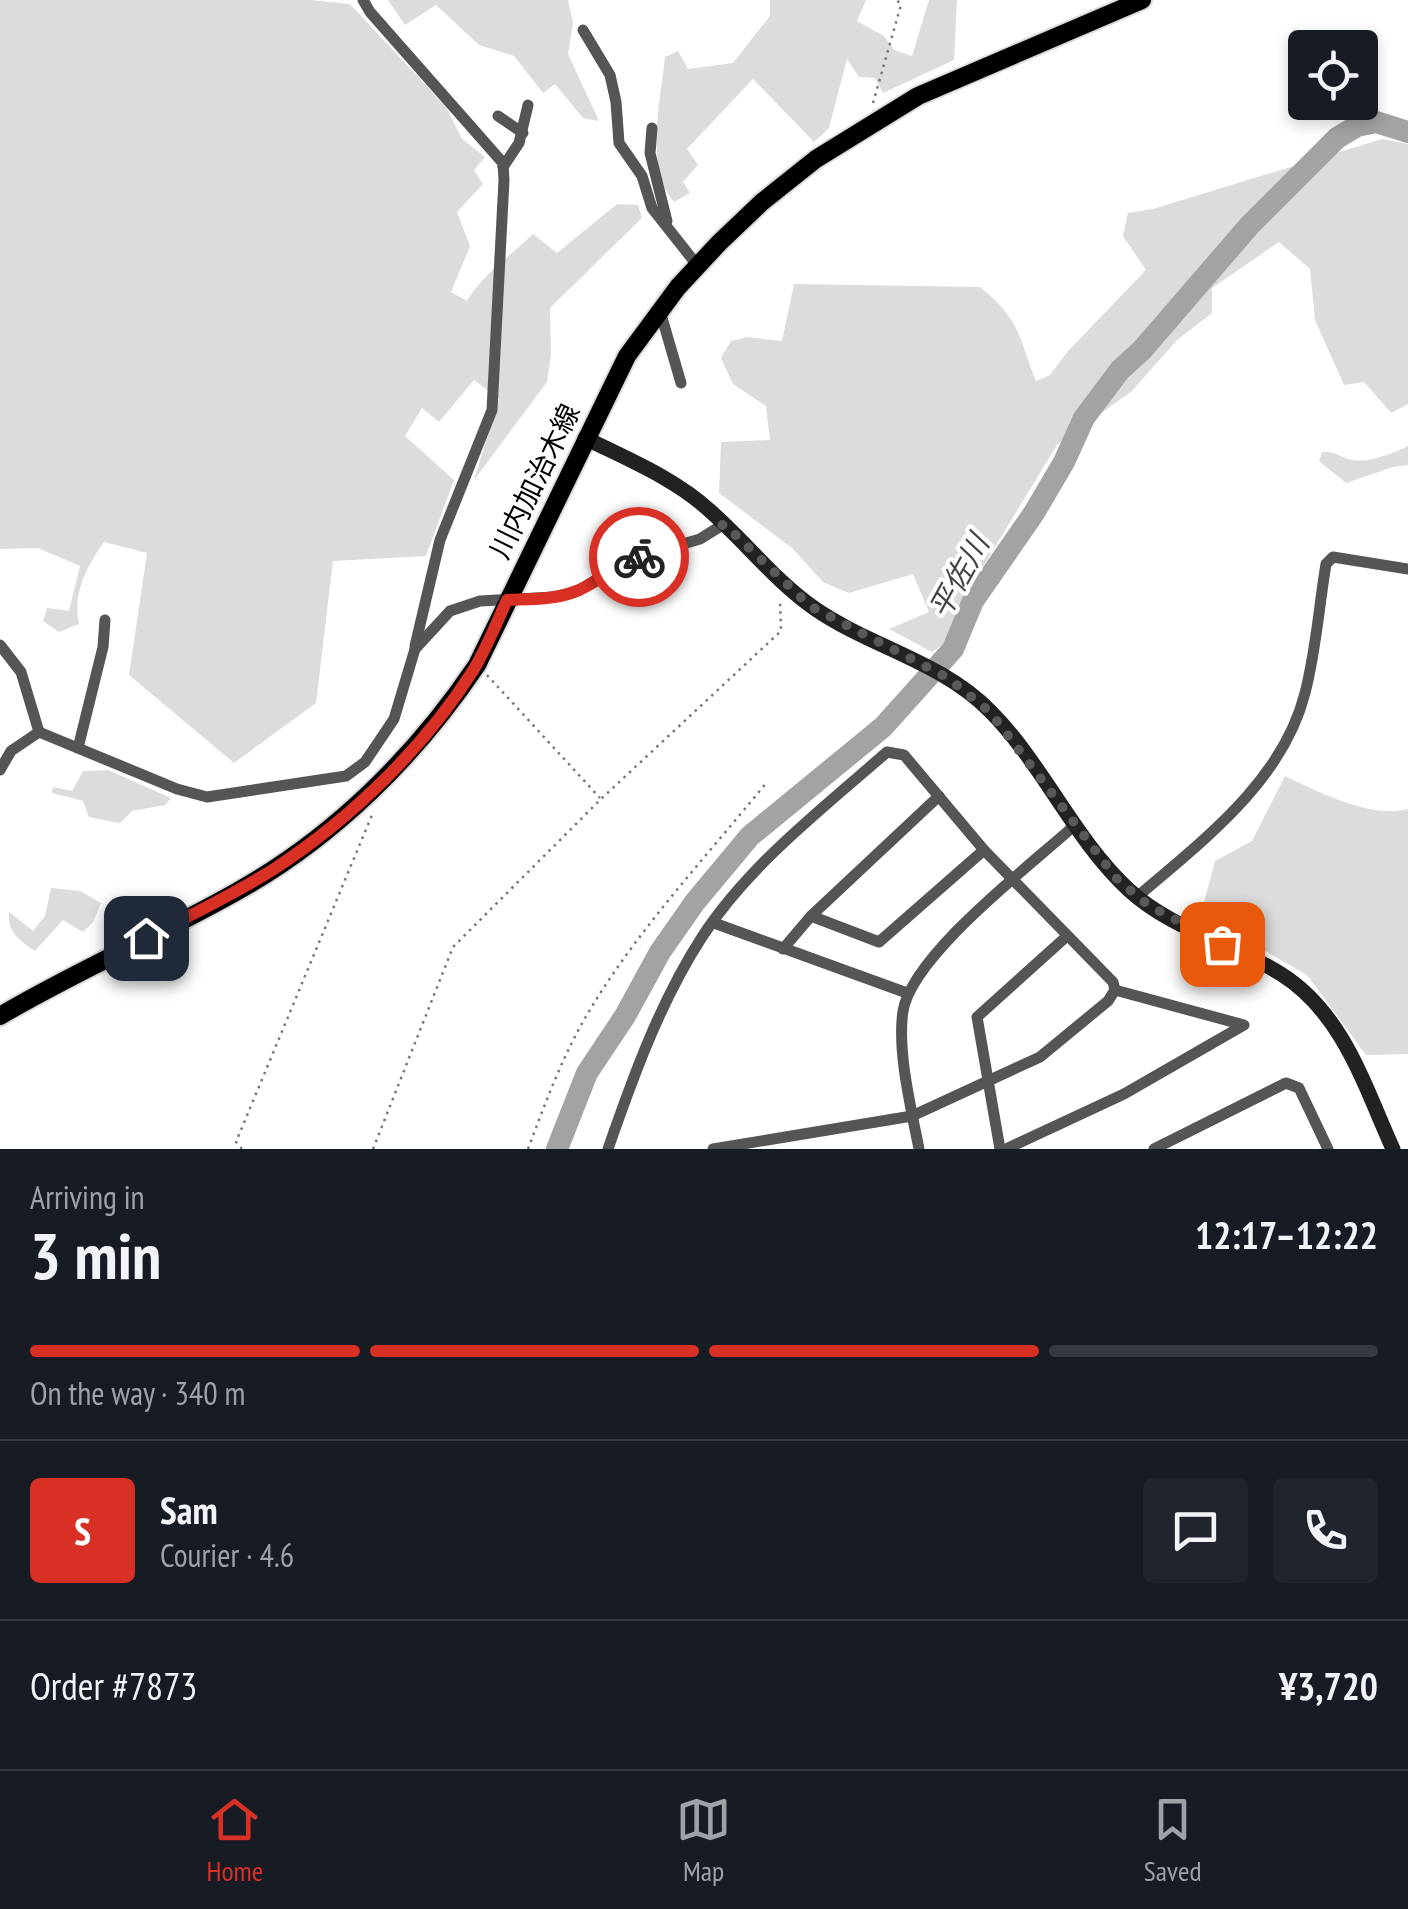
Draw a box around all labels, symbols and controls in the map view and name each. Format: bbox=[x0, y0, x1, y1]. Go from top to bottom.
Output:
map controls bbox=[1288, 30, 1378, 120]
button: locate bbox=[1288, 30, 1378, 120]
street label: 川内加治木線 bbox=[481, 397, 587, 565]
courier bbox=[589, 507, 689, 607]
water label: 平佐川 bbox=[919, 525, 998, 625]
icon: bike bbox=[612, 530, 667, 585]
pin bbox=[104, 896, 189, 981]
pin bbox=[1180, 902, 1265, 987]
icon: home bbox=[119, 911, 174, 966]
icon: bag bbox=[1195, 917, 1250, 972]
text: Arriving in bbox=[30, 1176, 145, 1218]
text: 12:17–12:22 bbox=[1195, 1210, 1378, 1259]
text: 3 min bbox=[30, 1213, 161, 1297]
text: On the way · 340 m bbox=[30, 1372, 245, 1414]
button: chat bbox=[1143, 1478, 1248, 1583]
button: phone bbox=[1273, 1478, 1378, 1583]
text: Sam bbox=[160, 1485, 218, 1534]
text: S bbox=[74, 1506, 91, 1555]
text: Courier · 4.6 bbox=[160, 1534, 294, 1576]
text: Order #7873 bbox=[30, 1661, 197, 1710]
text: ¥3,720 bbox=[1279, 1661, 1378, 1710]
tab: Home bbox=[206, 1792, 263, 1889]
tab: Map bbox=[676, 1792, 731, 1889]
tab: Saved bbox=[1144, 1792, 1202, 1889]

